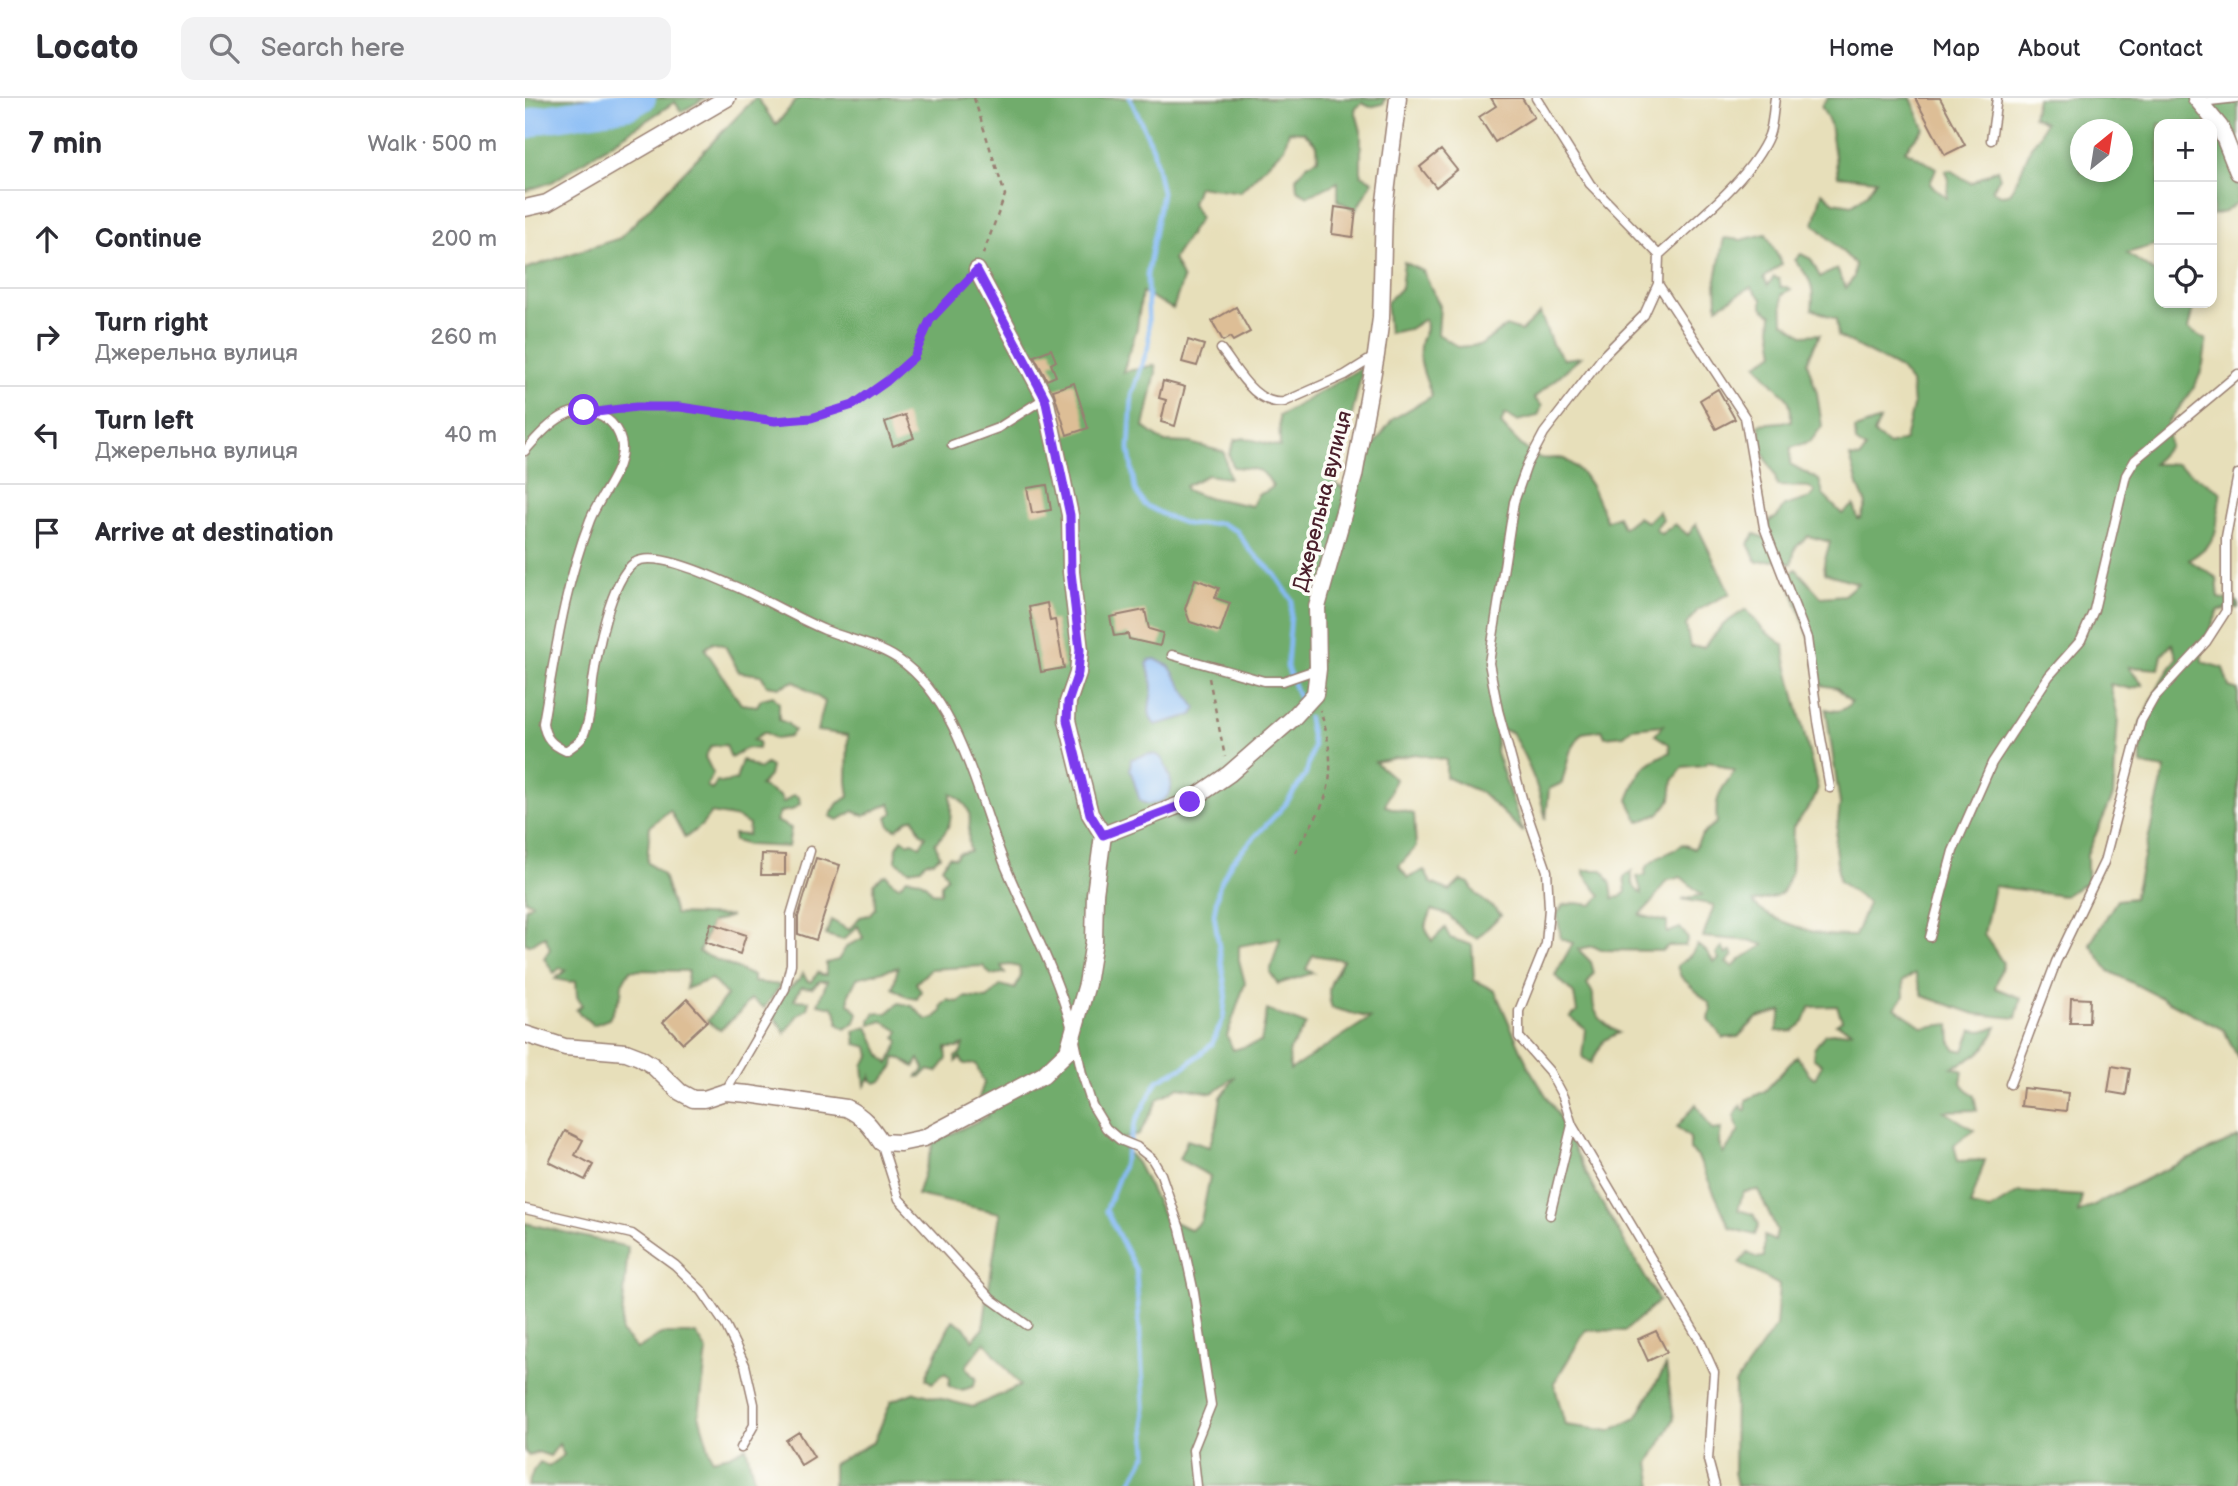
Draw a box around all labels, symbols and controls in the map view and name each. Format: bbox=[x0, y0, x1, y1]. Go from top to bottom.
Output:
search box bbox=[181, 17, 671, 80]
text: Locato bbox=[35, 28, 139, 68]
icon: search bbox=[205, 29, 243, 67]
text: Search here bbox=[261, 33, 405, 64]
text: Home bbox=[1829, 34, 1894, 63]
text: Map bbox=[1932, 34, 1980, 63]
text: About bbox=[2018, 34, 2080, 63]
text: Contact bbox=[2118, 34, 2203, 63]
north arrow bbox=[2070, 119, 2133, 182]
map controls bbox=[2154, 119, 2217, 308]
button: + bbox=[2154, 119, 2217, 182]
text: 7 min bbox=[28, 126, 102, 162]
text: Walk · 500 m bbox=[367, 130, 497, 158]
button: − bbox=[2154, 182, 2217, 245]
icon: ahead bbox=[28, 220, 66, 258]
text: Continue bbox=[95, 224, 202, 255]
text: 200 m bbox=[431, 225, 497, 253]
button: locate bbox=[2154, 245, 2217, 308]
text: Turn right bbox=[95, 308, 208, 339]
icon: right bbox=[28, 318, 66, 356]
text: 260 m bbox=[431, 323, 497, 351]
text: Джерельна вулиця bbox=[95, 339, 298, 367]
route start bbox=[568, 394, 599, 425]
text: Turn left bbox=[95, 406, 194, 437]
street label: Джерельна вулиця bbox=[1288, 408, 1357, 594]
icon: left bbox=[28, 416, 66, 454]
text: 40 m bbox=[444, 421, 497, 449]
text: Джерельна вулиця bbox=[95, 437, 298, 465]
icon: arrive bbox=[28, 514, 66, 552]
text: Arrive at destination bbox=[95, 518, 334, 549]
route end bbox=[1174, 786, 1205, 817]

